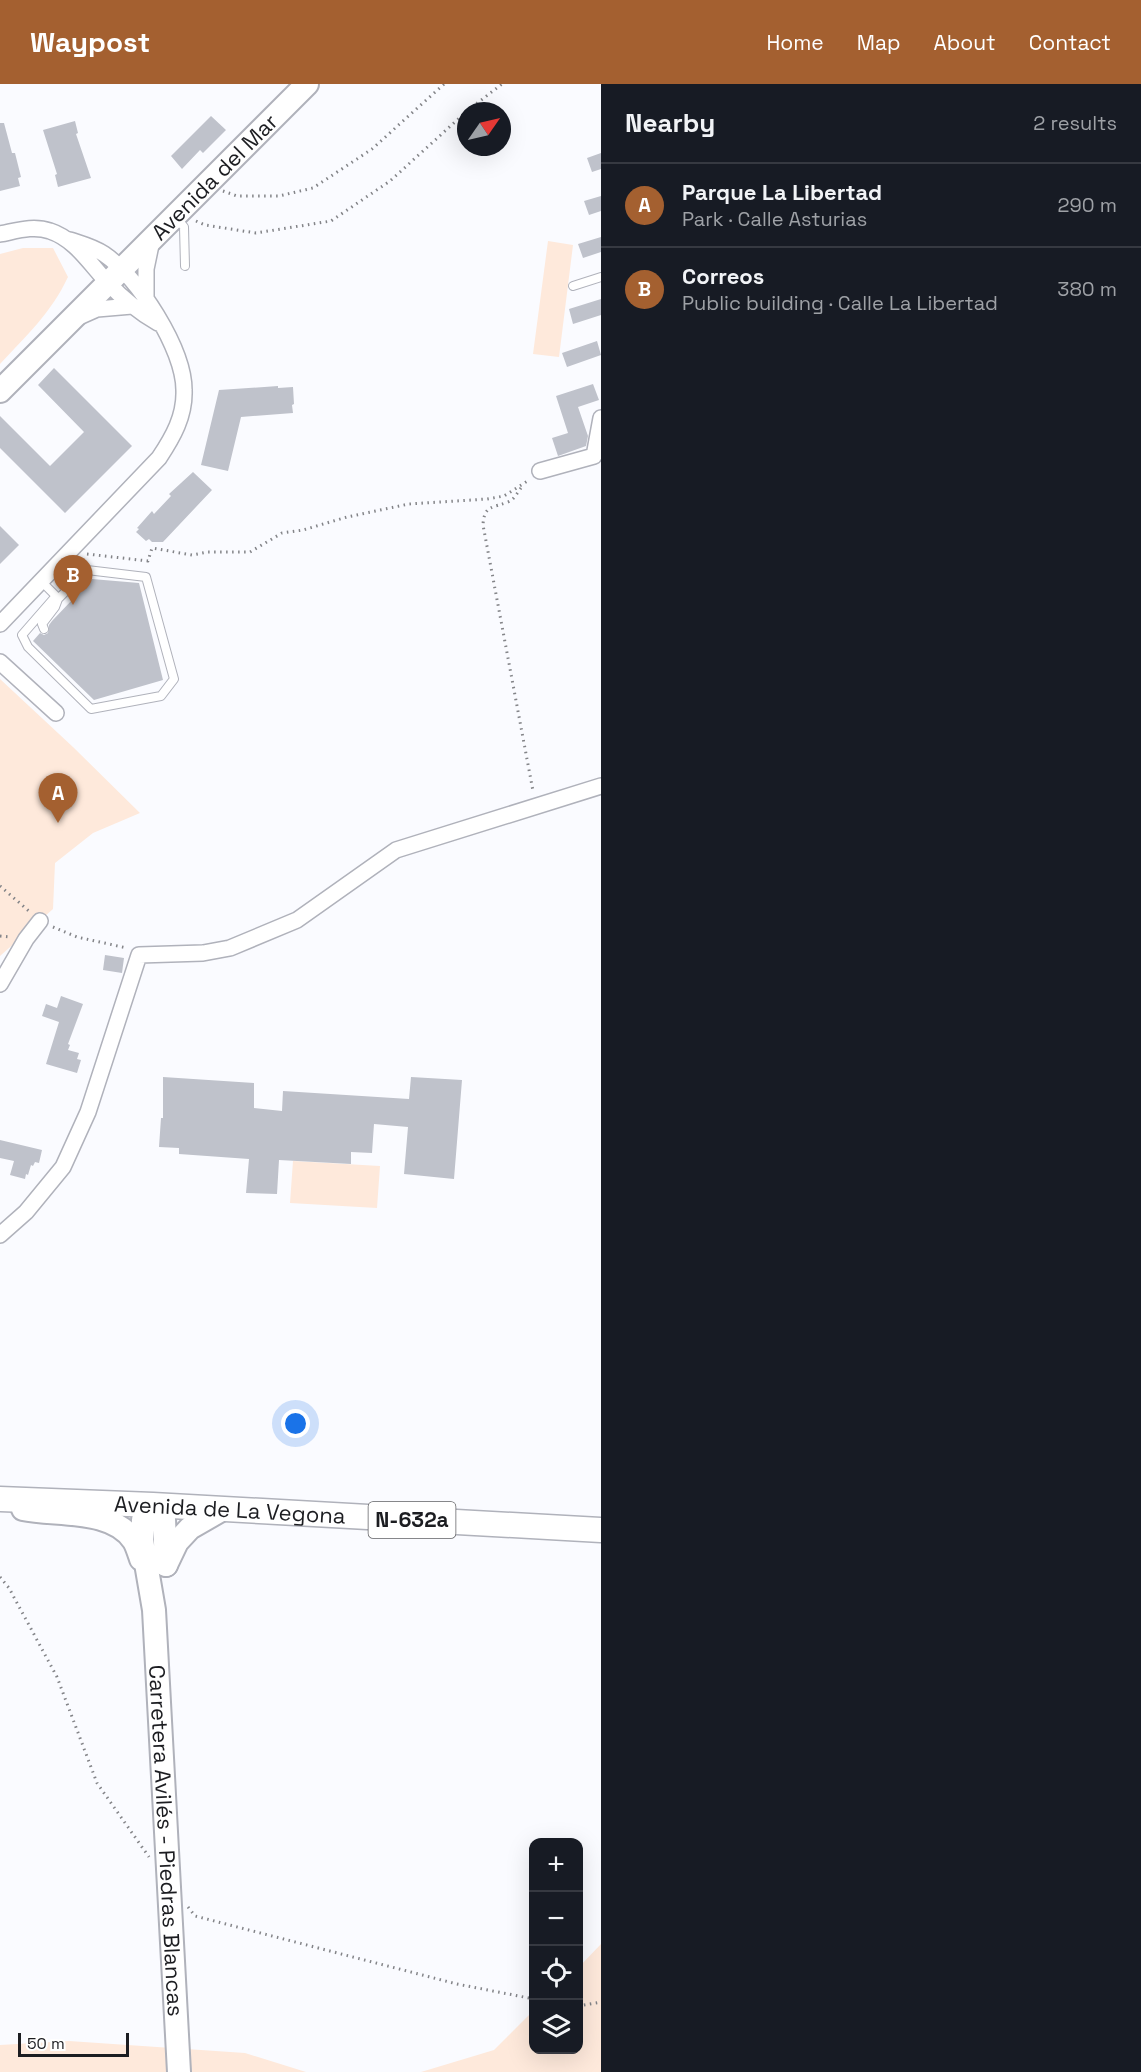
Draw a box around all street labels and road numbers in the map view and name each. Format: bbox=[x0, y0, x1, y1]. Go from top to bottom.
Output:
street label: Avenida del Mar bbox=[145, 108, 283, 246]
street label: Avenida de La Vegona bbox=[113, 1489, 347, 1530]
road number: N-632a bbox=[368, 1502, 456, 1538]
street label: Carretera Avilés - Piedras Blancas bbox=[143, 1664, 190, 2017]

